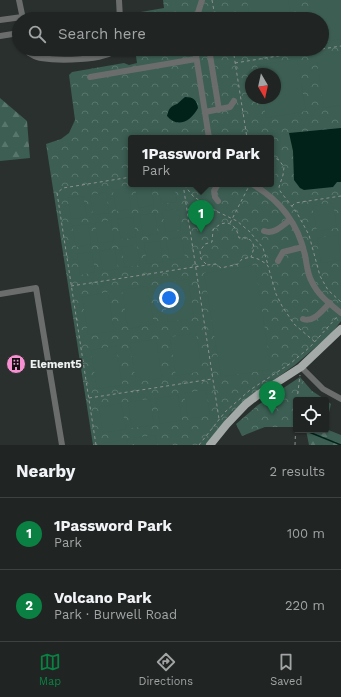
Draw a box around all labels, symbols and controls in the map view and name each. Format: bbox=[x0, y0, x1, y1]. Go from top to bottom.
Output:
search box bbox=[12, 12, 329, 56]
icon: search bbox=[26, 23, 48, 45]
text: Search here bbox=[58, 25, 146, 43]
north arrow bbox=[245, 68, 281, 104]
popup bbox=[128, 135, 274, 187]
text: 1Password Park bbox=[142, 145, 260, 163]
text: Park bbox=[142, 163, 170, 178]
pin: 1 bbox=[188, 200, 214, 233]
your location bbox=[159, 288, 179, 308]
building icon: Element5 bbox=[5, 353, 27, 375]
place label: Element5 bbox=[30, 358, 82, 371]
pin: 2 bbox=[259, 381, 285, 414]
map controls bbox=[293, 397, 329, 433]
button: locate bbox=[293, 397, 329, 433]
text: Nearby bbox=[16, 461, 75, 481]
text: 2 results bbox=[270, 464, 325, 479]
text: 1Password Park bbox=[54, 517, 172, 535]
text: 1 bbox=[26, 526, 32, 541]
text: 100 m bbox=[287, 526, 325, 541]
text: Park bbox=[54, 535, 82, 550]
text: Volcano Park bbox=[54, 589, 152, 607]
text: 2 bbox=[25, 598, 33, 613]
text: 220 m bbox=[285, 598, 325, 613]
text: Park · Burwell Road bbox=[54, 607, 177, 622]
tab: Map bbox=[39, 651, 61, 688]
tab: Directions bbox=[139, 651, 193, 688]
tab: Saved bbox=[270, 651, 302, 688]

